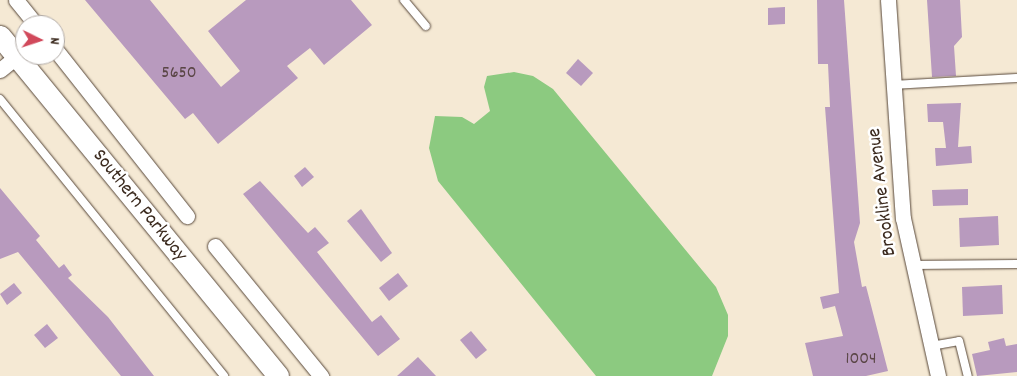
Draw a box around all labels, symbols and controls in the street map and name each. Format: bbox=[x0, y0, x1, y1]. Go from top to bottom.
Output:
north arrow bbox=[15, 15, 65, 65]
text: N bbox=[44, 37, 64, 45]
house number: 5650 bbox=[161, 63, 197, 85]
street label: Brookline Avenue bbox=[863, 127, 903, 257]
street label: Southern Parkway bbox=[86, 145, 192, 267]
house number: 1004 bbox=[845, 349, 877, 371]

